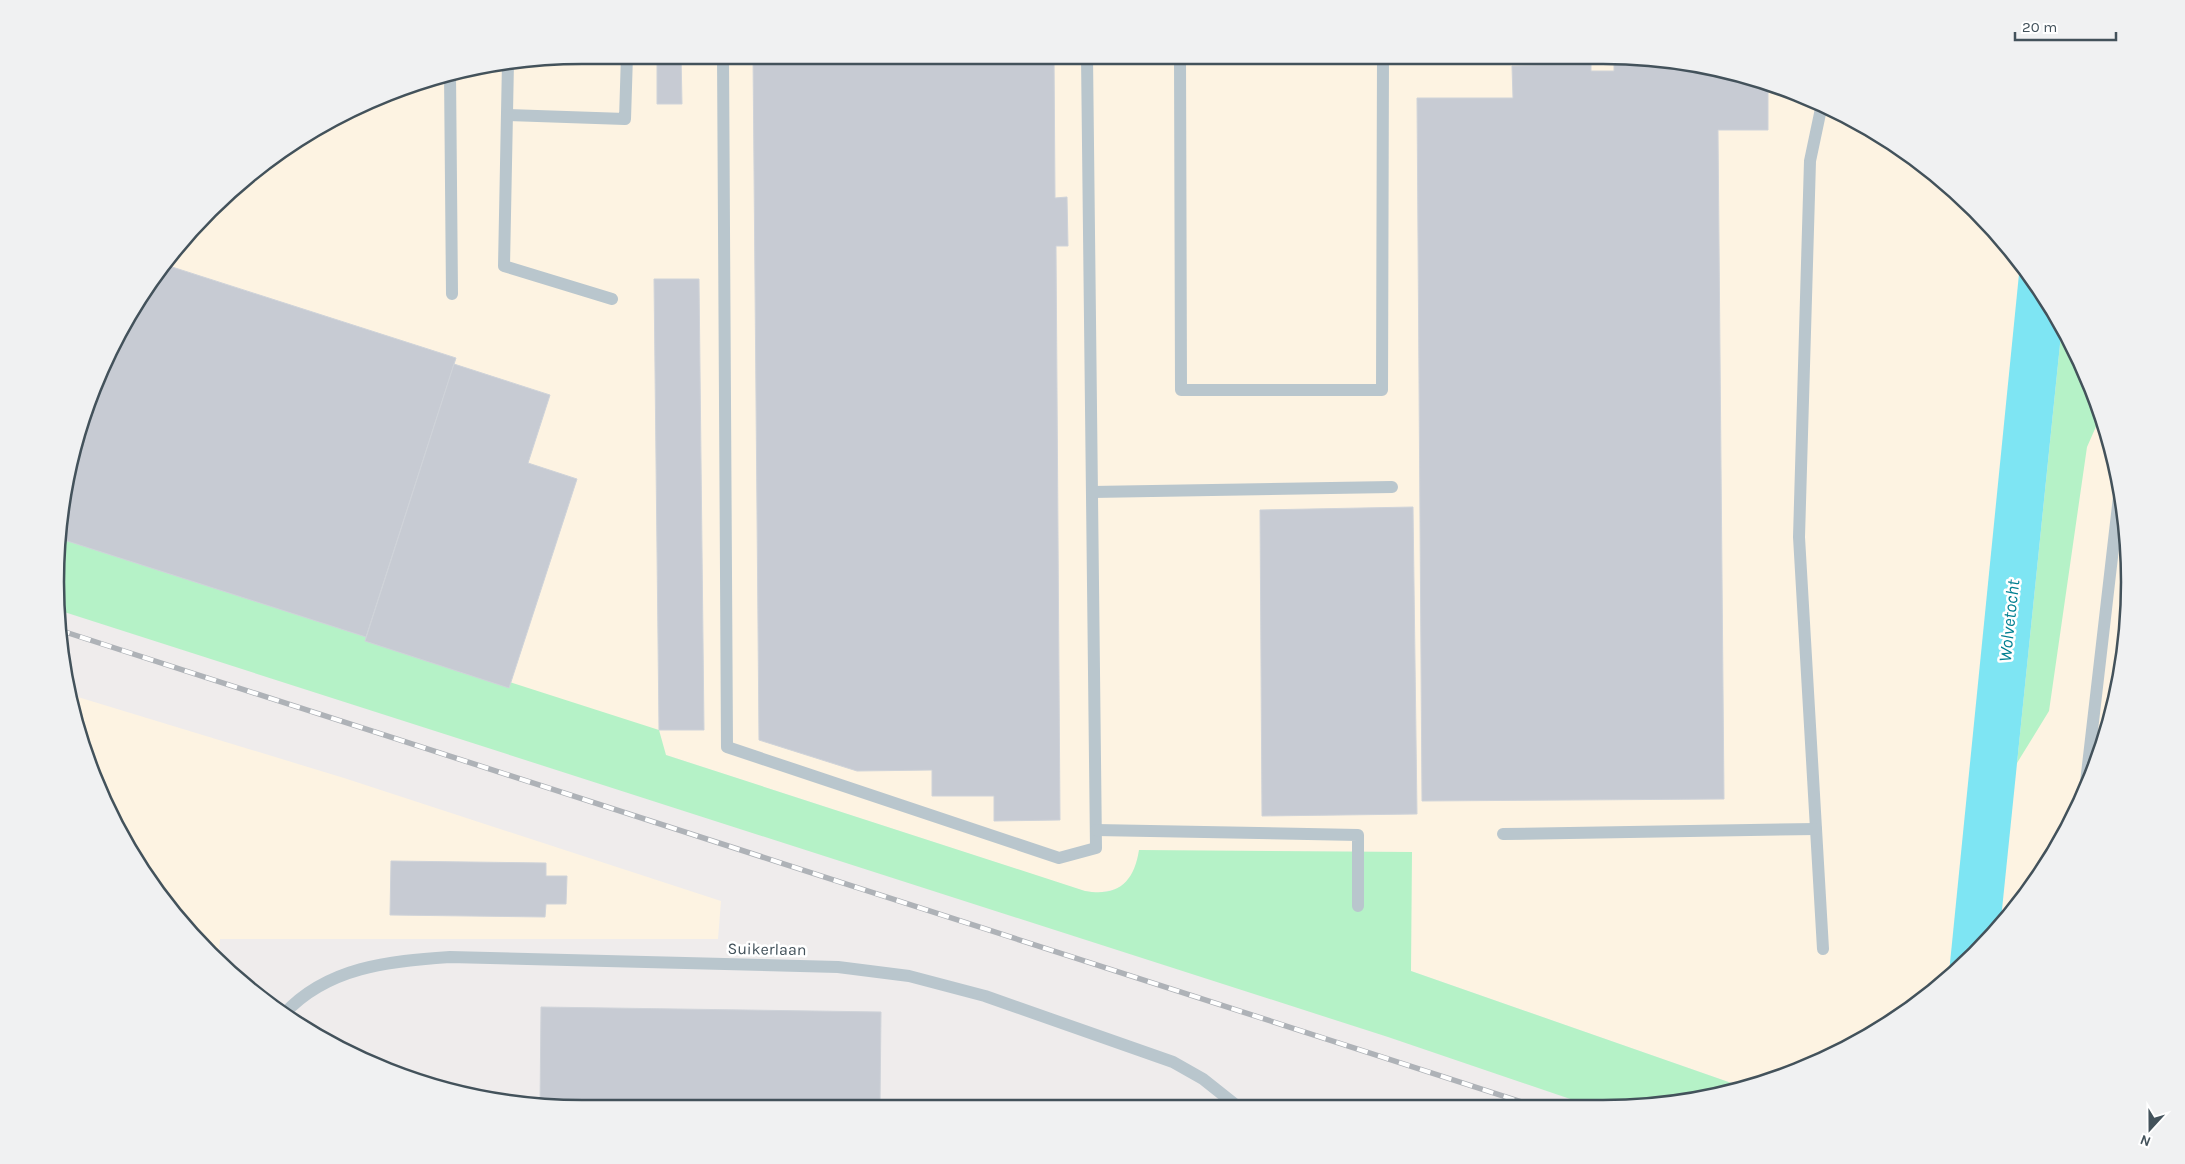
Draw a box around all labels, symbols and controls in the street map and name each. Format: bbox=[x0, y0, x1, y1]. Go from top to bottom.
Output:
scale bar bbox=[2015, 10, 2116, 42]
text: 20 m bbox=[2022, 18, 2057, 36]
water label: Wolvetocht bbox=[1994, 578, 2024, 663]
street label: Suikerlaan bbox=[727, 939, 807, 959]
north arrow bbox=[2125, 1104, 2175, 1154]
text: N bbox=[2138, 1131, 2153, 1150]

